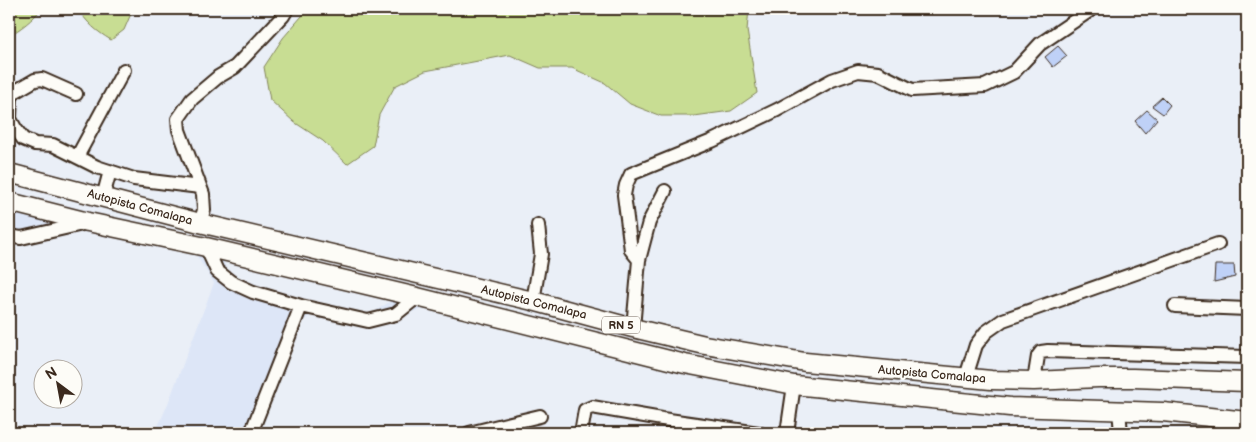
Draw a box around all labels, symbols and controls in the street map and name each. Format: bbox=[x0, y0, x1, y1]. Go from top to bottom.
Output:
street label: Autopista Comalapa bbox=[86, 186, 194, 229]
street label: Autopista Comalapa bbox=[480, 282, 588, 323]
road number: RN 5 bbox=[602, 316, 640, 334]
north arrow bbox=[32, 360, 82, 410]
street label: Autopista Comalapa bbox=[877, 362, 987, 387]
text: N bbox=[42, 363, 60, 383]

